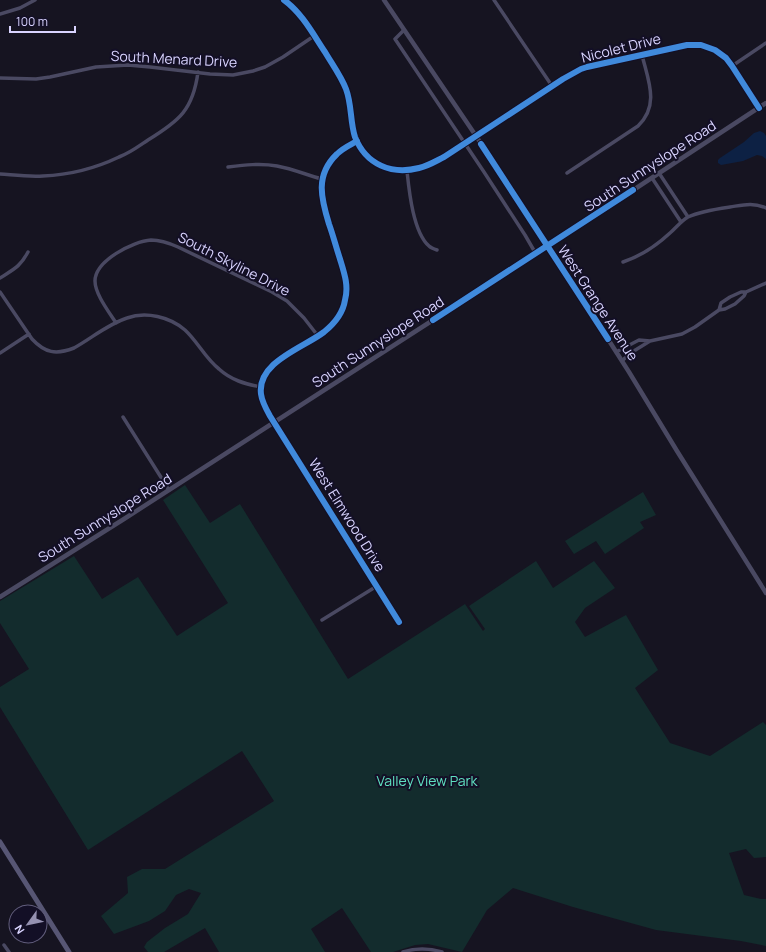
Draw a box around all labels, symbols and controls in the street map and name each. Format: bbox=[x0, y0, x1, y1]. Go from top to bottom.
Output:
scale bar bbox=[10, 8, 75, 34]
text: 100 m bbox=[16, 13, 48, 30]
street label: Nicolet Drive bbox=[579, 28, 663, 67]
street label: South Menard Drive bbox=[110, 46, 238, 71]
street label: South Sunnyslope Road bbox=[580, 116, 719, 215]
street label: South Skyline Drive bbox=[175, 227, 294, 300]
street label: West Grange Avenue bbox=[554, 241, 643, 364]
street label: South Sunnyslope Road bbox=[308, 292, 447, 391]
street label: West Elmwood Drive bbox=[305, 455, 390, 575]
street label: South Sunnyslope Road bbox=[34, 469, 175, 566]
park label: Valley View Park bbox=[376, 771, 479, 790]
north arrow bbox=[8, 904, 48, 944]
text: N bbox=[11, 922, 28, 937]

